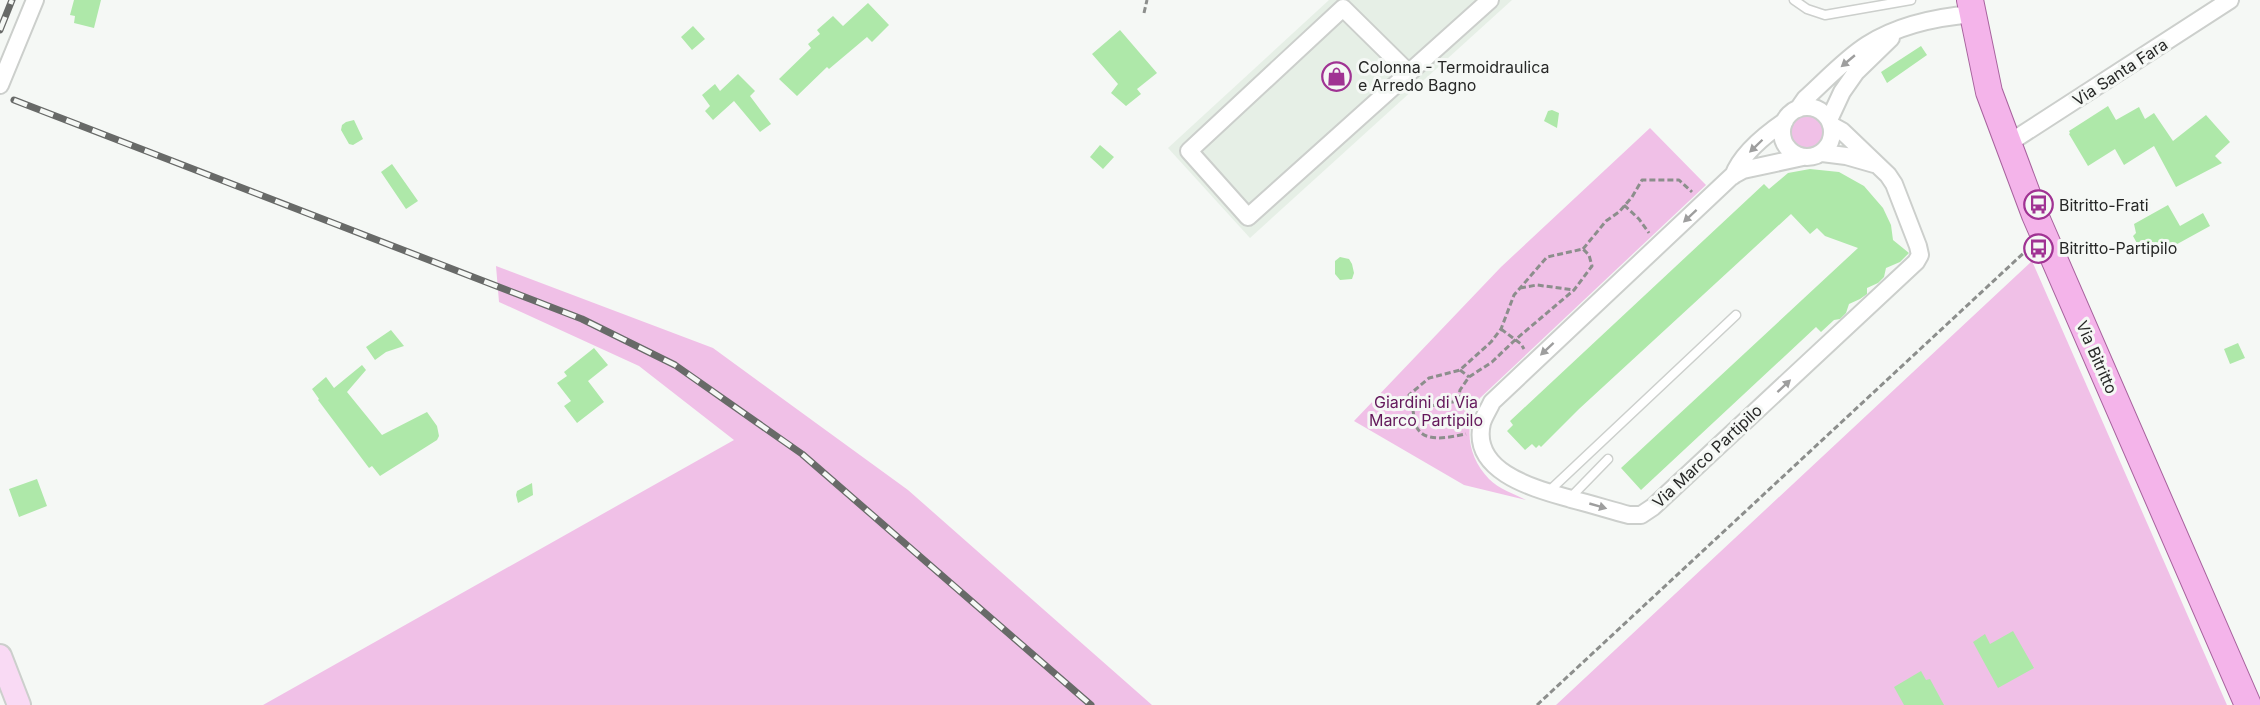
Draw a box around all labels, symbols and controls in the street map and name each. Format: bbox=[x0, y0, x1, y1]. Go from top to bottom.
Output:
street label: Via Santa Fara bbox=[2069, 34, 2171, 110]
one-way arrow bbox=[1840, 54, 1856, 67]
place label: Colonna - Termoidraulica e Arredo Bagno bbox=[1358, 57, 1549, 95]
shop icon: Colonna - Termoidraulica e Arredo Bagno bbox=[1321, 60, 1353, 92]
one-way arrow bbox=[1748, 139, 1763, 153]
bus stop icon: Bitritto-Frati bbox=[2022, 189, 2054, 221]
place label: Bitritto-Frati bbox=[2059, 195, 2149, 215]
one-way arrow bbox=[1683, 209, 1698, 222]
bus stop icon: Bitritto-Partipilo bbox=[2022, 232, 2054, 264]
place label: Bitritto-Partipilo bbox=[2059, 238, 2177, 258]
street label: Via Bitritto bbox=[2072, 317, 2122, 397]
one-way arrow bbox=[1540, 342, 1555, 356]
one-way arrow bbox=[1776, 380, 1791, 393]
park label: Giardini di Via Marco Partipilo bbox=[1369, 392, 1483, 430]
street label: Via Marco Partipilo bbox=[1648, 400, 1766, 512]
one-way arrow bbox=[1589, 502, 1607, 511]

